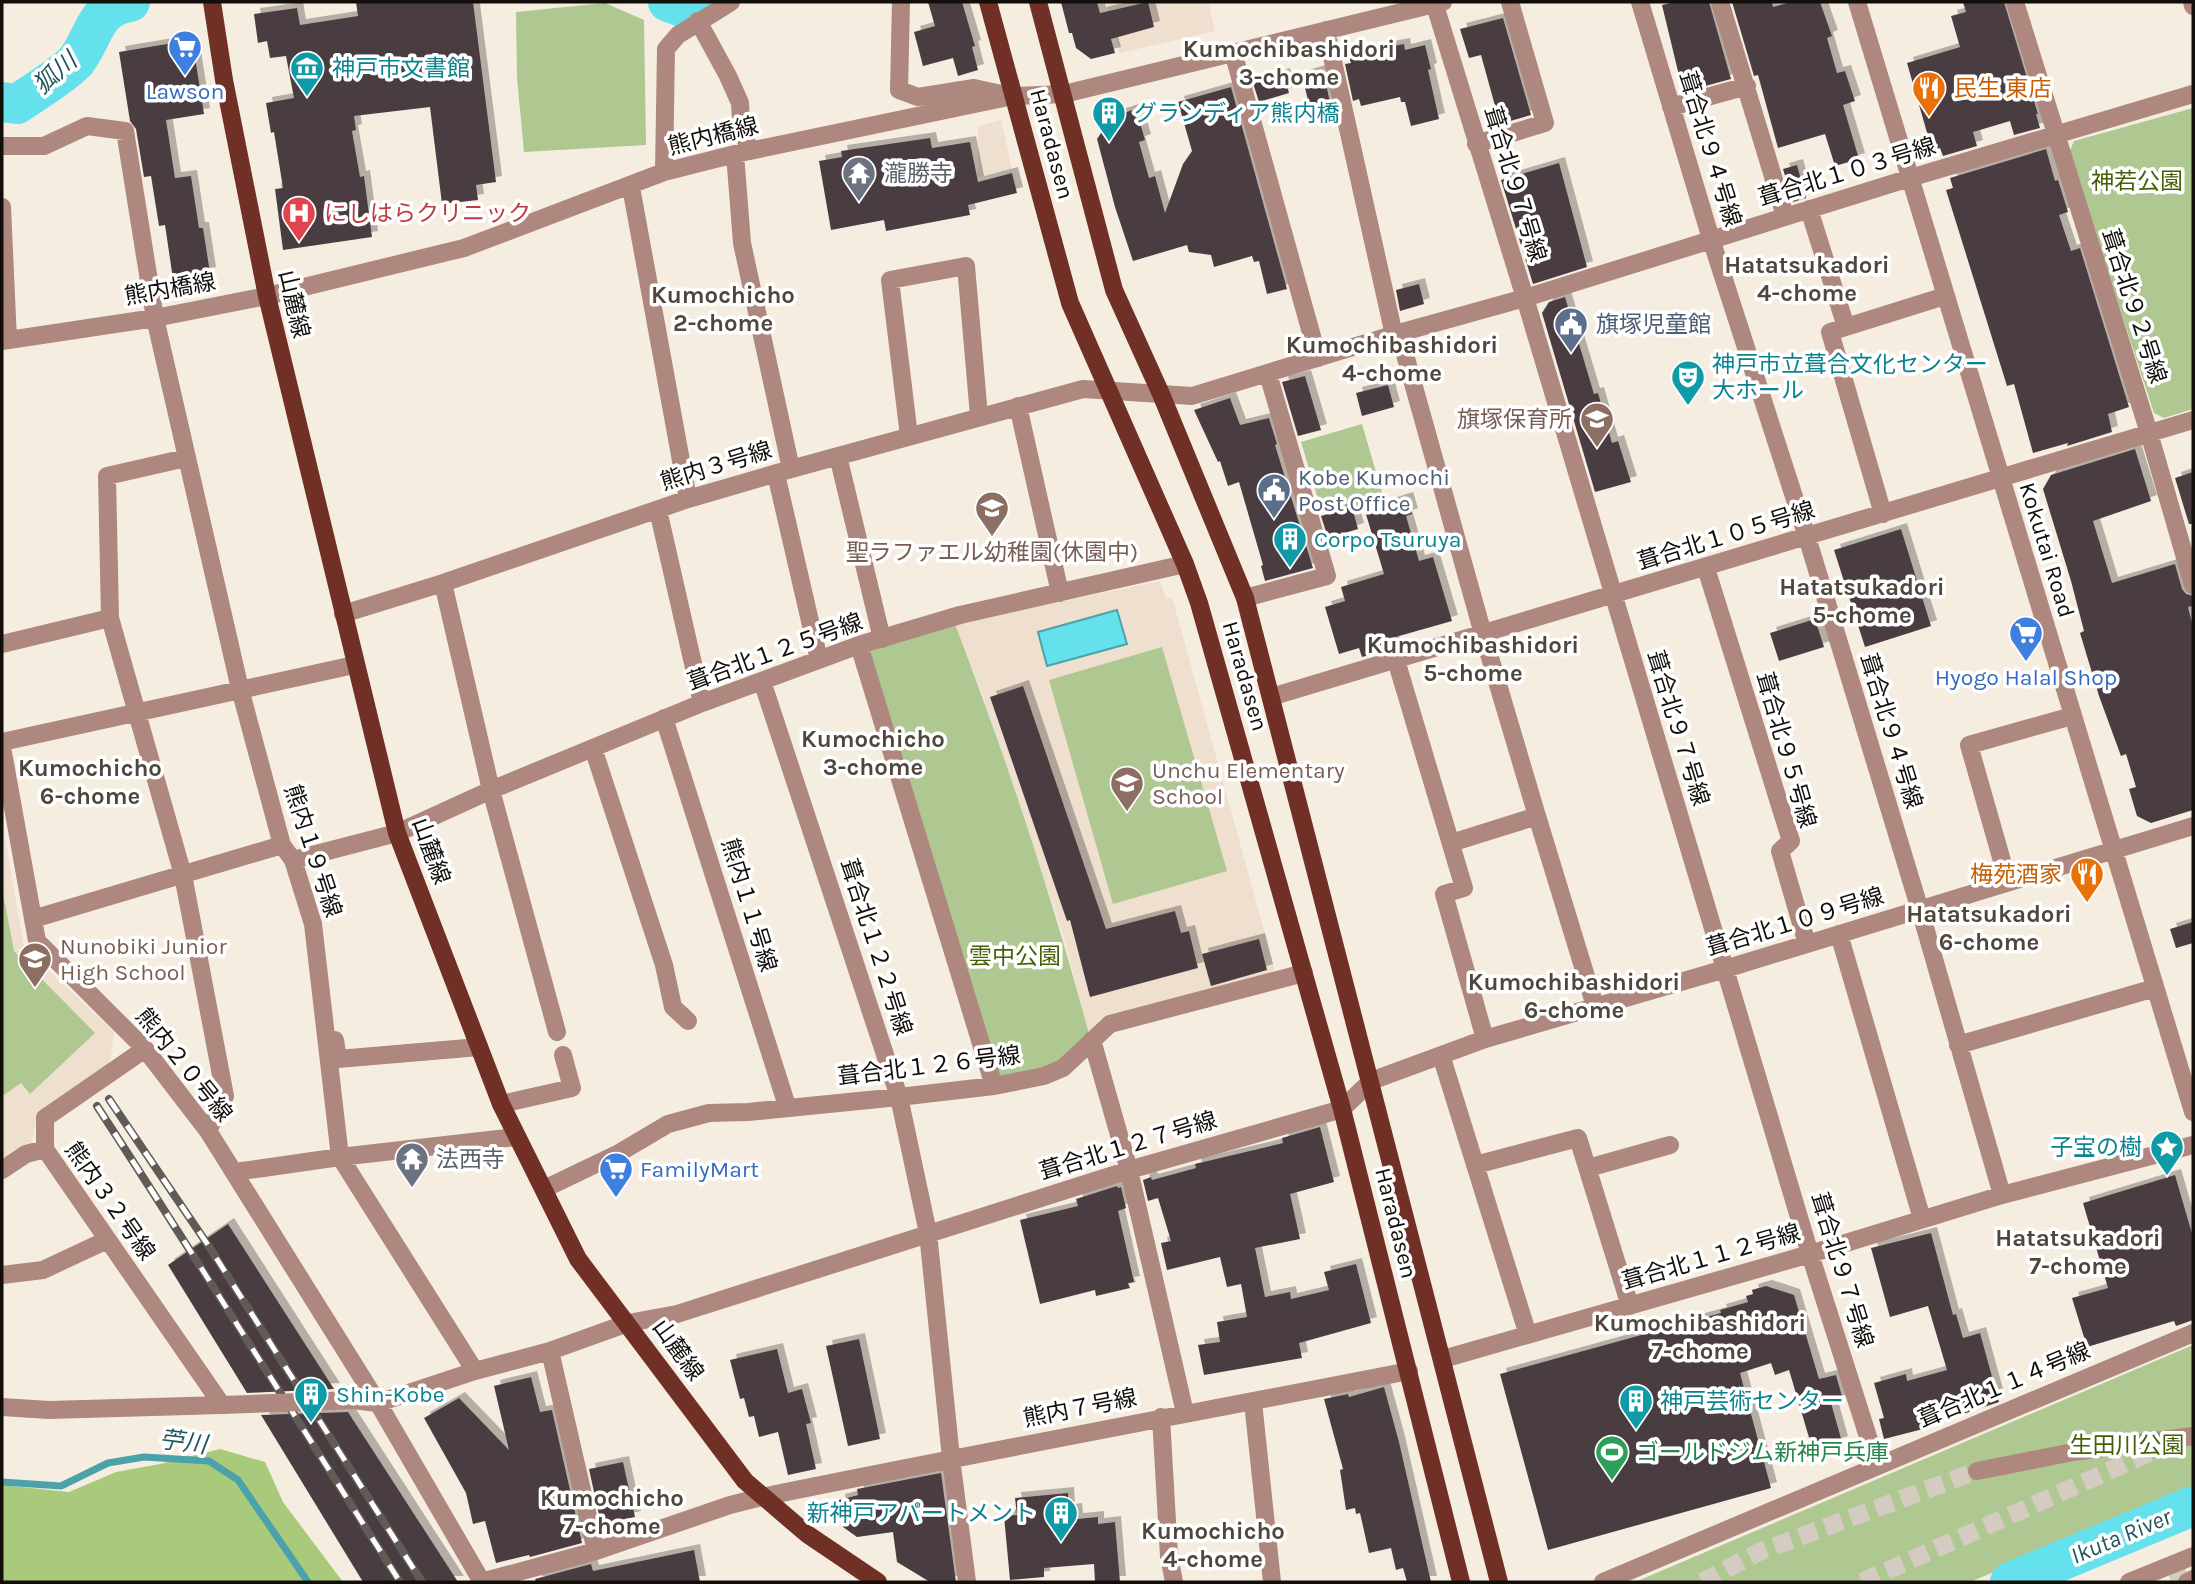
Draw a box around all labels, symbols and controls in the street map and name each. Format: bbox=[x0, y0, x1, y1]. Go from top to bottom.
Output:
supermarket icon: Lawson bbox=[166, 28, 204, 77]
district label: Kumochibashidori 3-chome bbox=[1183, 35, 1395, 91]
water label: 狐川 bbox=[28, 45, 85, 99]
museum icon: 神戸市文書館 bbox=[288, 49, 326, 98]
place label: 神戸市文書館 bbox=[332, 55, 470, 82]
street label: 葺合北９４号線 bbox=[1674, 68, 1746, 230]
restaurant icon: 民生 東店 bbox=[1910, 69, 1948, 118]
place label: 民生 東店 bbox=[1954, 75, 2051, 102]
place label: Lawson bbox=[146, 78, 224, 105]
street label: Haradasen bbox=[1024, 86, 1080, 202]
building icon: グランディア熊内橋 bbox=[1090, 94, 1128, 143]
place label: グランディア熊内橋 bbox=[1134, 100, 1339, 127]
street label: 葺合北９７号線 bbox=[1479, 103, 1551, 265]
street label: 熊内橋線 bbox=[665, 112, 761, 160]
street label: 葺合北１０３号線 bbox=[1755, 132, 1939, 212]
temple icon: 瀧勝寺 bbox=[840, 154, 878, 203]
place label: 瀧勝寺 bbox=[884, 160, 953, 187]
park label: 神若公園 bbox=[2091, 168, 2183, 195]
hospital icon: にしはらクリニック bbox=[280, 194, 318, 243]
place label: にしはらクリニック bbox=[324, 200, 531, 227]
street label: 葺合北９２号線 bbox=[2096, 225, 2172, 387]
district label: Hatatsukadori 4-chome bbox=[1724, 251, 1890, 307]
street label: 山麓線 bbox=[273, 267, 315, 341]
street label: 熊内橋線 bbox=[122, 268, 218, 310]
district label: Kumochicho 2-chome bbox=[651, 281, 795, 337]
public building icon: 旗塚児童館 bbox=[1552, 305, 1590, 354]
place label: 旗塚児童館 bbox=[1596, 311, 1711, 338]
district label: Kumochibashidori 4-chome bbox=[1286, 331, 1498, 387]
place label: 神戸市立葺合文化センター 大ホール bbox=[1712, 351, 1988, 404]
theatre icon: 神戸市立葺合文化センター 大ホール bbox=[1669, 358, 1707, 407]
school or university icon: 旗塚保育所 bbox=[1578, 400, 1616, 449]
place label: 旗塚保育所 bbox=[1457, 406, 1572, 433]
street label: 熊内３号線 bbox=[657, 436, 775, 496]
place label: Kobe Kumochi Post Office bbox=[1298, 464, 1450, 517]
public building icon: Kobe Kumochi Post Office bbox=[1255, 471, 1293, 520]
street label: Kokutai Road bbox=[2014, 479, 2080, 621]
school or university icon: 聖ラファエル幼稚園(休園中) bbox=[973, 489, 1011, 538]
street label: 葺合北１０５号線 bbox=[1634, 496, 1818, 576]
building icon: Corpo Tsuruya bbox=[1271, 520, 1309, 569]
place label: Corpo Tsuruya bbox=[1314, 526, 1461, 553]
place label: 聖ラファエル幼稚園(休園中) bbox=[846, 539, 1138, 566]
district label: Hatatsukadori 5-chome bbox=[1779, 573, 1945, 629]
street label: 葺合北１２５号線 bbox=[684, 608, 866, 696]
supermarket icon: Hyogo Halal Shop bbox=[2007, 614, 2045, 663]
street label: Haradasen bbox=[1216, 618, 1274, 734]
district label: Kumochibashidori 5-chome bbox=[1367, 631, 1579, 687]
street label: 葺合北９７号線 bbox=[1642, 647, 1714, 809]
street label: 葺合北９４号線 bbox=[1855, 650, 1927, 812]
place label: Hyogo Halal Shop bbox=[1935, 664, 2117, 691]
street label: 葺合北９５号線 bbox=[1751, 669, 1821, 831]
district label: Kumochicho 3-chome bbox=[801, 725, 945, 781]
district label: Kumochicho 6-chome bbox=[18, 754, 162, 810]
place label: Unchu Elementary School bbox=[1152, 757, 1345, 810]
school or university icon: Unchu Elementary School bbox=[1108, 764, 1146, 813]
street label: 熊内１９号線 bbox=[279, 781, 347, 921]
street label: 山麓線 bbox=[407, 814, 455, 888]
street label: 熊内１１号線 bbox=[716, 835, 782, 975]
street label: 葺合北１２２号線 bbox=[835, 855, 917, 1039]
restaurant icon: 梅苑酒家 bbox=[2068, 855, 2106, 904]
place label: 梅苑酒家 bbox=[1970, 861, 2062, 888]
street label: 葺合北１０９号線 bbox=[1703, 882, 1887, 962]
district label: Hatatsukadori 6-chome bbox=[1906, 900, 2072, 956]
place label: Nunobiki Junior High School bbox=[60, 933, 227, 986]
school or university icon: Nunobiki Junior High School bbox=[16, 940, 54, 989]
park label: 雲中公園 bbox=[969, 943, 1061, 970]
district label: Kumochibashidori 6-chome bbox=[1468, 968, 1680, 1024]
street label: 熊内２０号線 bbox=[130, 1003, 238, 1127]
street label: 葺合北１２６号線 bbox=[836, 1041, 1022, 1091]
street label: 葺合北１２７号線 bbox=[1036, 1106, 1220, 1186]
place icon: 子宝の樹 bbox=[2148, 1128, 2186, 1177]
place label: 子宝の樹 bbox=[2050, 1134, 2142, 1161]
street label: 熊内３２号線 bbox=[59, 1137, 161, 1265]
temple icon: 法西寺 bbox=[393, 1140, 431, 1189]
place label: 法西寺 bbox=[436, 1146, 505, 1173]
supermarket icon: FamilyMart bbox=[597, 1150, 635, 1199]
place label: FamilyMart bbox=[640, 1156, 759, 1183]
street label: Haradasen bbox=[1369, 1165, 1423, 1281]
street label: 葺合北９７号線 bbox=[1806, 1189, 1878, 1351]
street label: 葺合北１１２号線 bbox=[1619, 1219, 1803, 1295]
district label: Hatatsukadori 7-chome bbox=[1995, 1224, 2161, 1280]
district label: Kumochibashidori 7-chome bbox=[1594, 1309, 1806, 1365]
street label: 山麓線 bbox=[647, 1314, 709, 1386]
street label: 葺合北１１４号線 bbox=[1914, 1337, 2094, 1433]
building icon: Shin-Kobe bbox=[292, 1375, 330, 1424]
place label: Shin-Kobe bbox=[336, 1381, 445, 1408]
building icon: 神戸芸術センター bbox=[1617, 1382, 1655, 1431]
street label: 熊内７号線 bbox=[1021, 1384, 1139, 1432]
place label: 神戸芸術センター bbox=[1660, 1388, 1844, 1415]
water label: 苧川 bbox=[157, 1425, 212, 1459]
park label: 生田川公園 bbox=[2070, 1432, 2185, 1459]
sports icon: ゴールドジム新神戸兵庫 bbox=[1593, 1433, 1631, 1482]
place label: ゴールドジム新神戸兵庫 bbox=[1636, 1439, 1889, 1466]
district label: Kumochicho 7-chome bbox=[540, 1484, 684, 1540]
building icon: 新神戸アパートメント bbox=[1042, 1494, 1080, 1543]
place label: 新神戸アパートメント bbox=[806, 1500, 1036, 1527]
water label: Ikuta River bbox=[2066, 1502, 2176, 1570]
district label: Kumochicho 4-chome bbox=[1141, 1517, 1285, 1573]

